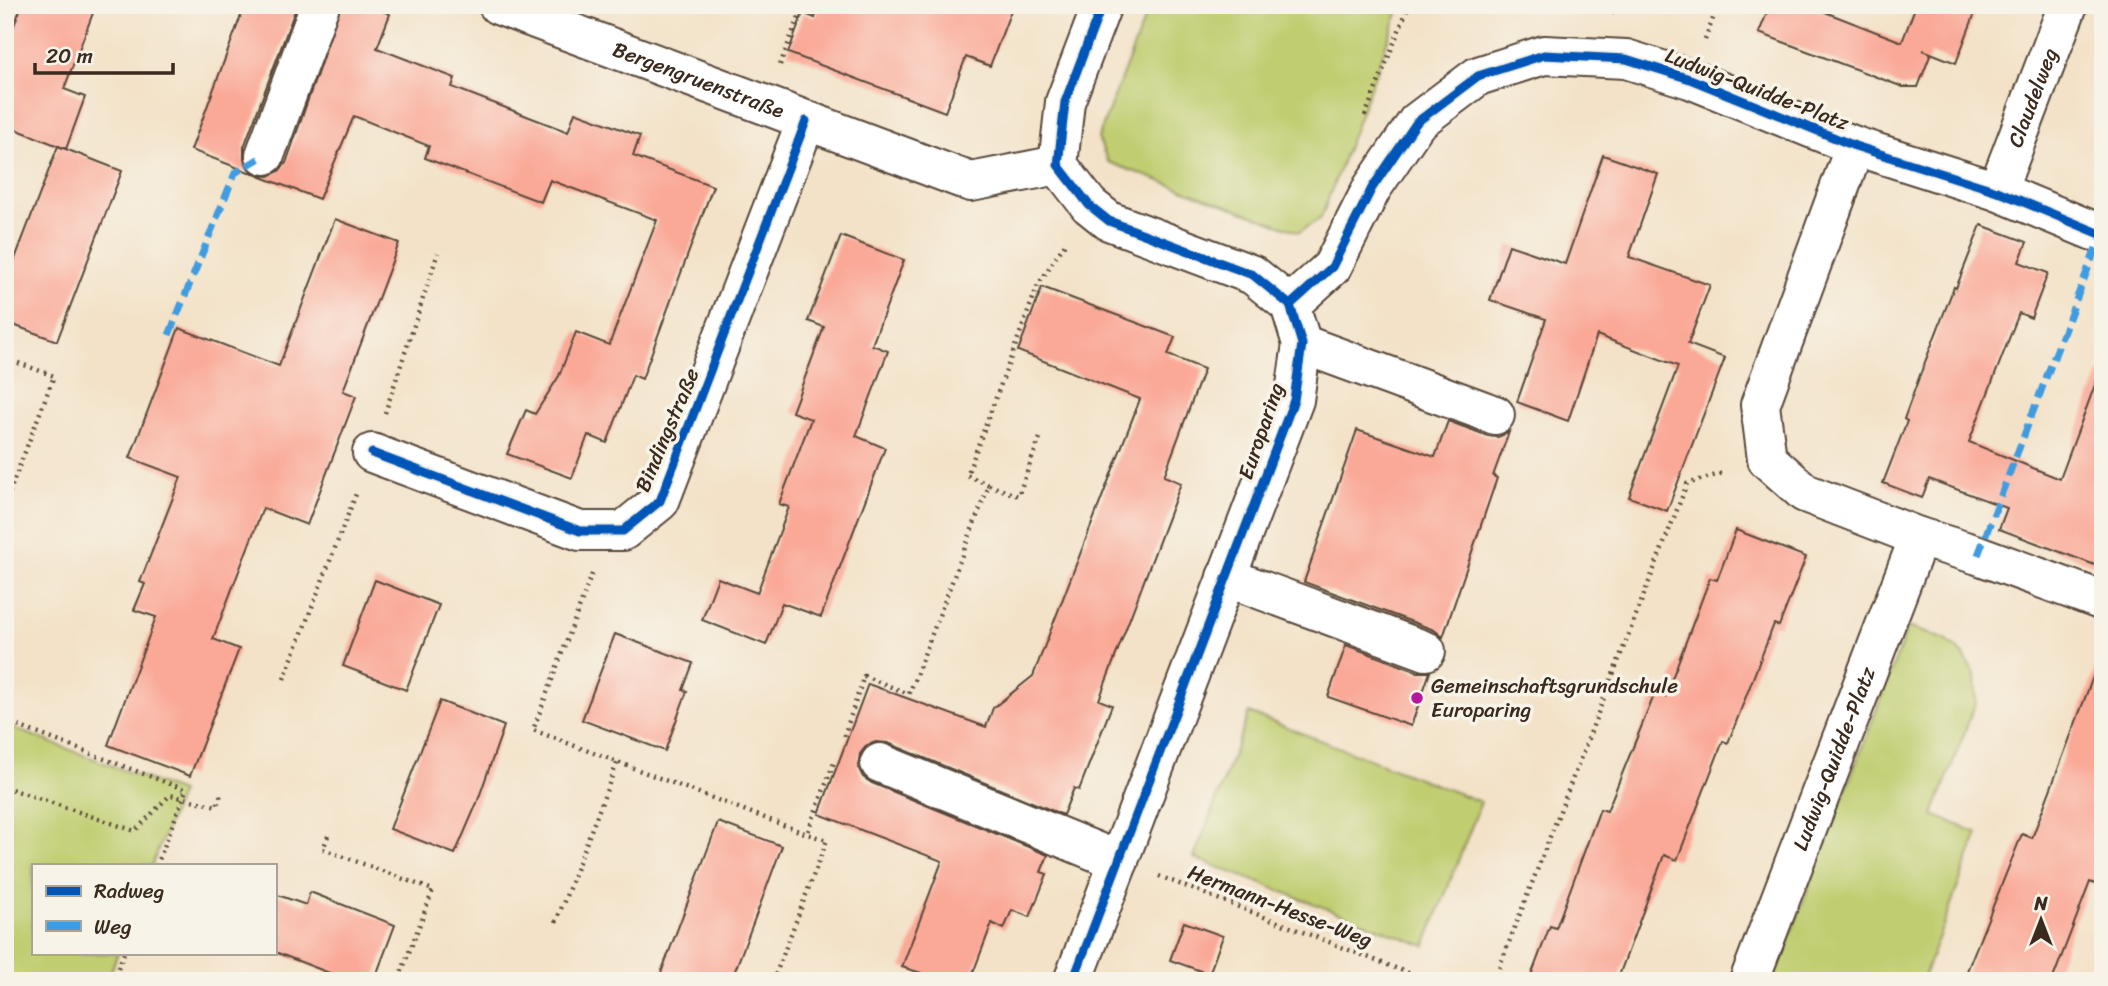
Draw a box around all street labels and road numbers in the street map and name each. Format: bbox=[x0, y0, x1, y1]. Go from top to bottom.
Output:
street label: Bergengruenstraße bbox=[607, 31, 790, 129]
street label: Ludwig-Quidde-Platz bbox=[1659, 36, 1856, 142]
street label: Claudelweg bbox=[1996, 42, 2069, 153]
street label: Bindingstraße bbox=[624, 362, 710, 498]
street label: Europaring bbox=[1227, 377, 1295, 485]
street label: Ludwig-Quidde-Platz bbox=[1782, 660, 1887, 856]
street label: Hermann-Hesse-Weg bbox=[1182, 853, 1378, 959]

